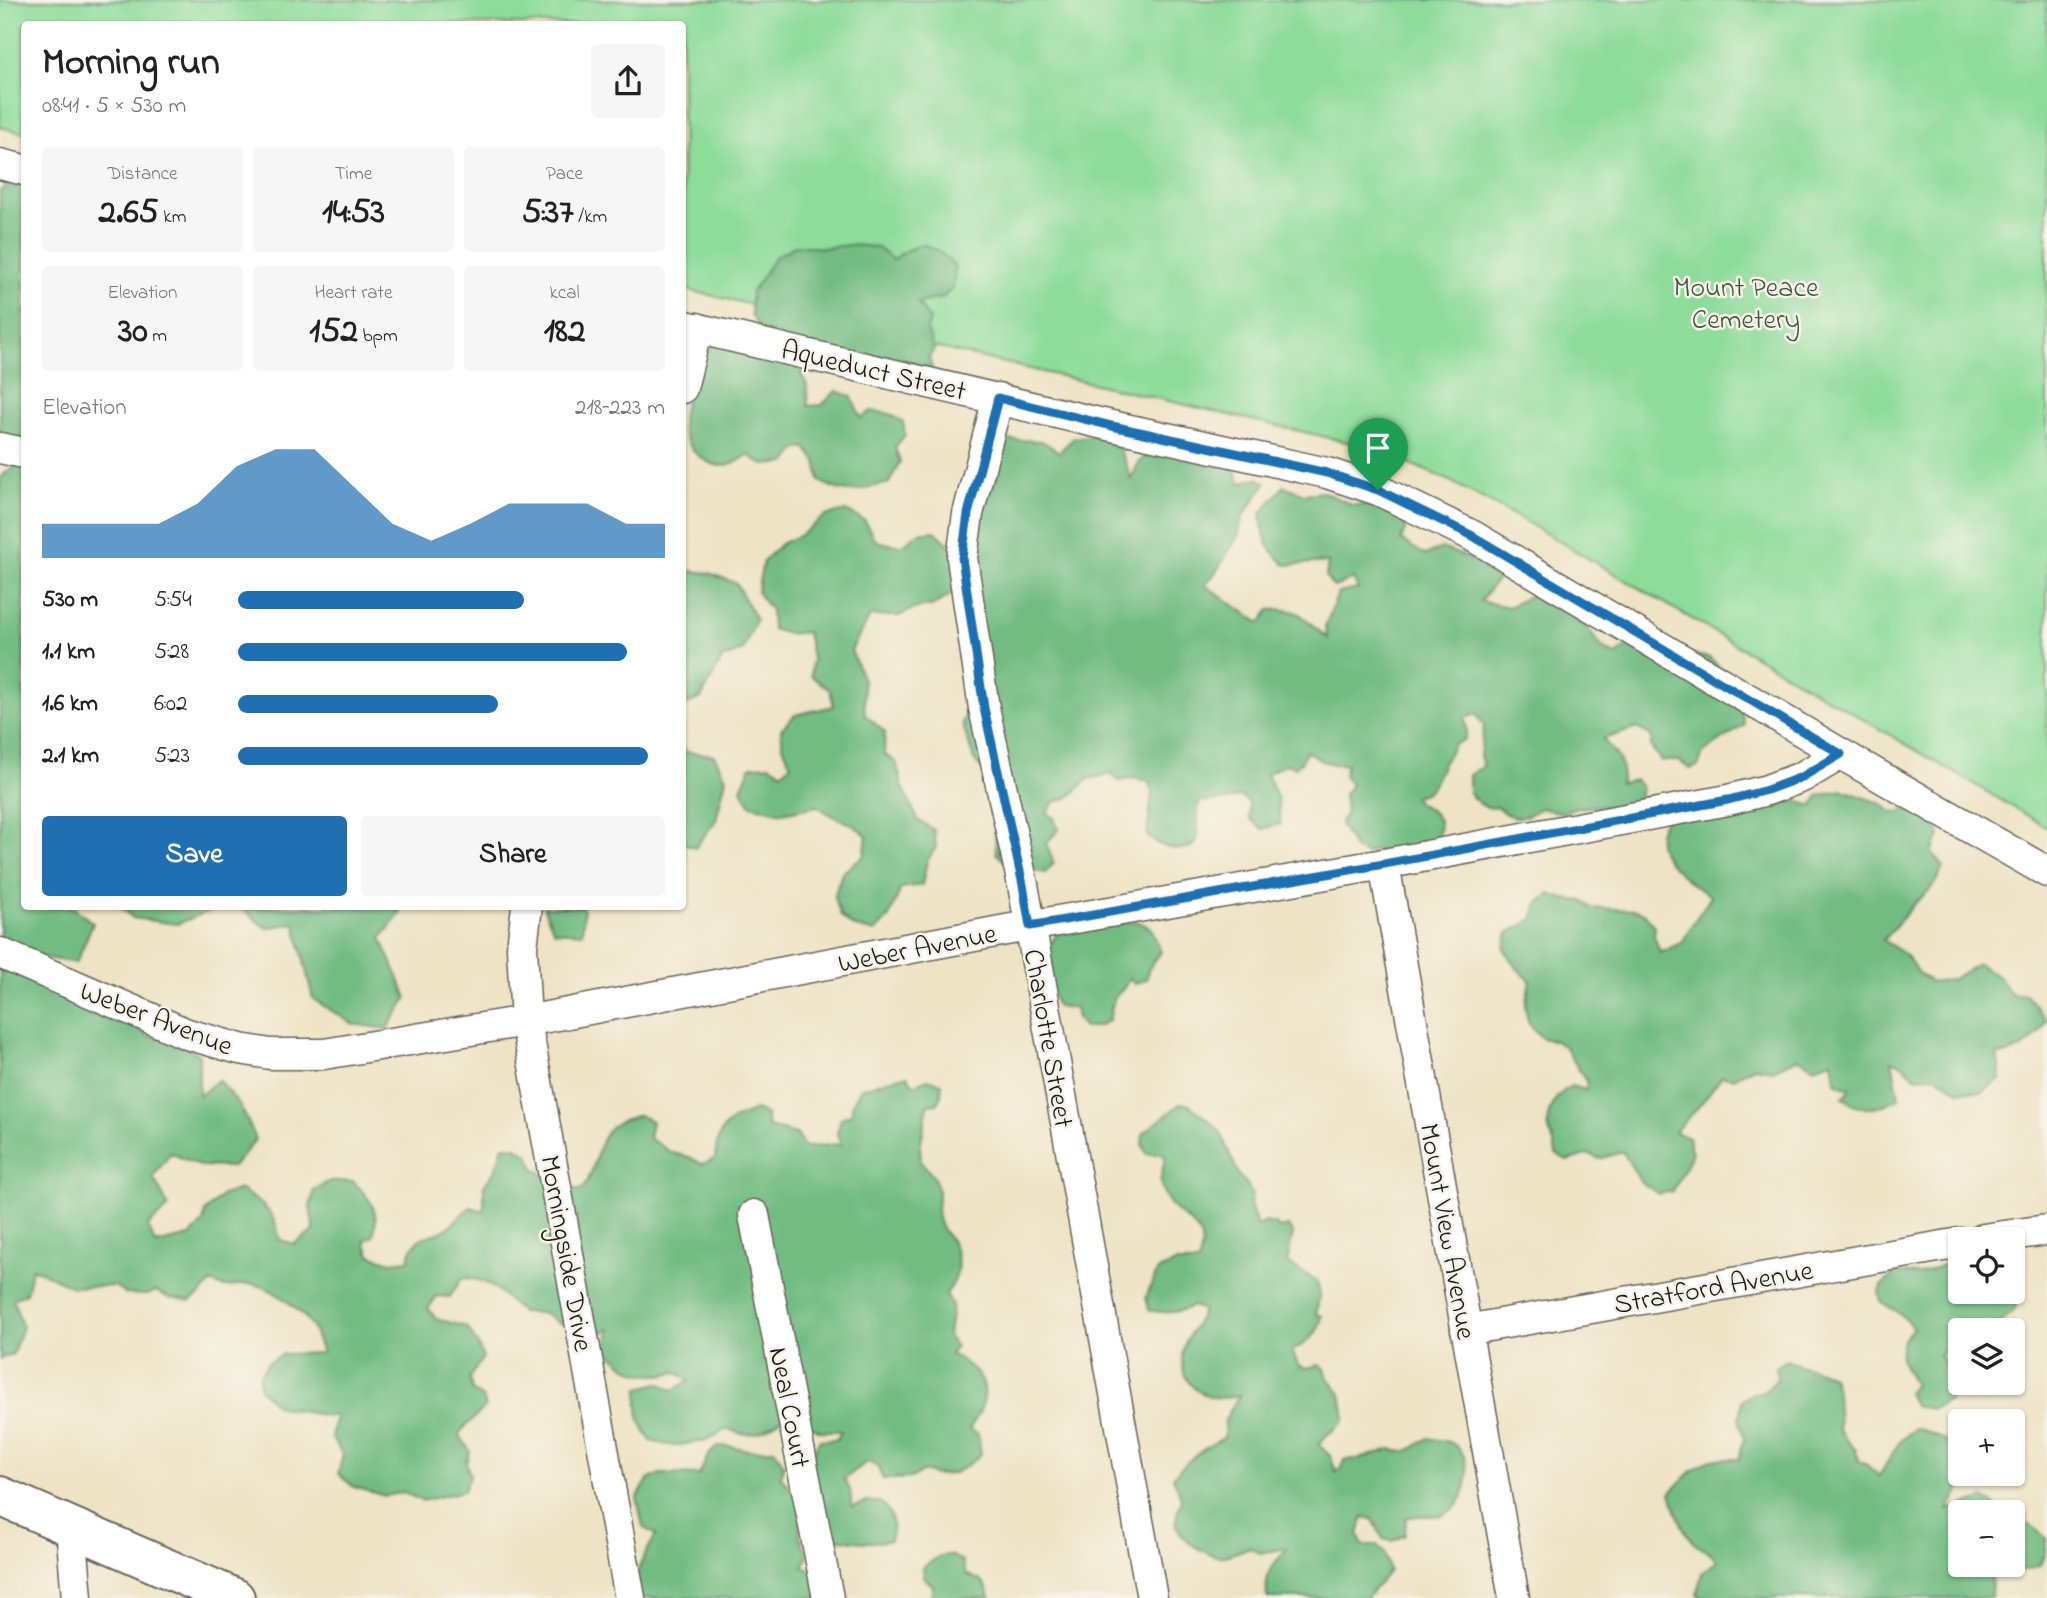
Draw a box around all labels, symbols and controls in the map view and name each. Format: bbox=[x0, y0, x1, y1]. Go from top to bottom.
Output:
text: Morning run bbox=[42, 36, 220, 92]
button: share bbox=[591, 44, 665, 118]
text: 08:41 · 5 × 530 m bbox=[42, 90, 186, 123]
text: Distance bbox=[108, 161, 178, 188]
text: Time bbox=[335, 161, 372, 188]
text: Pace bbox=[546, 161, 583, 188]
text: 2.65 bbox=[99, 188, 159, 239]
text: 14:53 bbox=[322, 188, 385, 239]
text: 5:37 bbox=[522, 188, 574, 239]
text: km bbox=[159, 204, 186, 231]
text: /km bbox=[574, 204, 607, 231]
park label: Mount Peace Cemetery bbox=[1674, 269, 1819, 342]
text: Elevation bbox=[108, 280, 177, 307]
text: Heart rate bbox=[315, 280, 392, 307]
text: kcal bbox=[549, 280, 580, 307]
text: 30 bbox=[118, 307, 148, 358]
text: 152 bbox=[309, 307, 358, 358]
text: 182 bbox=[544, 307, 585, 358]
text: m bbox=[148, 323, 167, 350]
text: bpm bbox=[358, 323, 398, 350]
street label: Aqueduct Street bbox=[777, 331, 970, 414]
text: Elevation bbox=[42, 392, 127, 425]
text: 218–223 m bbox=[575, 392, 665, 425]
pin bbox=[1348, 418, 1408, 490]
icon: arrive bbox=[1359, 429, 1397, 467]
text: 530 m bbox=[42, 584, 98, 617]
text: 5:54 bbox=[154, 584, 192, 617]
text: 1.1 km bbox=[42, 636, 95, 669]
text: 5:28 bbox=[154, 636, 189, 669]
text: 1.6 km bbox=[42, 688, 98, 721]
text: 6:02 bbox=[154, 688, 187, 721]
text: 2.1 km bbox=[42, 740, 99, 773]
text: 5:23 bbox=[154, 740, 190, 773]
button: Save bbox=[42, 816, 347, 896]
button: Share bbox=[361, 816, 665, 896]
street label: Weber Avenue bbox=[835, 915, 1001, 986]
street label: Charlotte Street bbox=[1011, 946, 1082, 1131]
street label: Weber Avenue bbox=[73, 972, 239, 1068]
street label: Mount View Avenue bbox=[1406, 1120, 1485, 1343]
street label: Morningside Drive bbox=[527, 1152, 602, 1355]
map controls bbox=[1948, 1227, 2025, 1577]
button: locate bbox=[1948, 1227, 2025, 1304]
street label: Stratford Avenue bbox=[1611, 1252, 1817, 1327]
button: layers bbox=[1948, 1318, 2025, 1395]
street label: Neal Court bbox=[756, 1344, 819, 1472]
button: + bbox=[1948, 1409, 2025, 1486]
button: − bbox=[1948, 1500, 2025, 1577]

